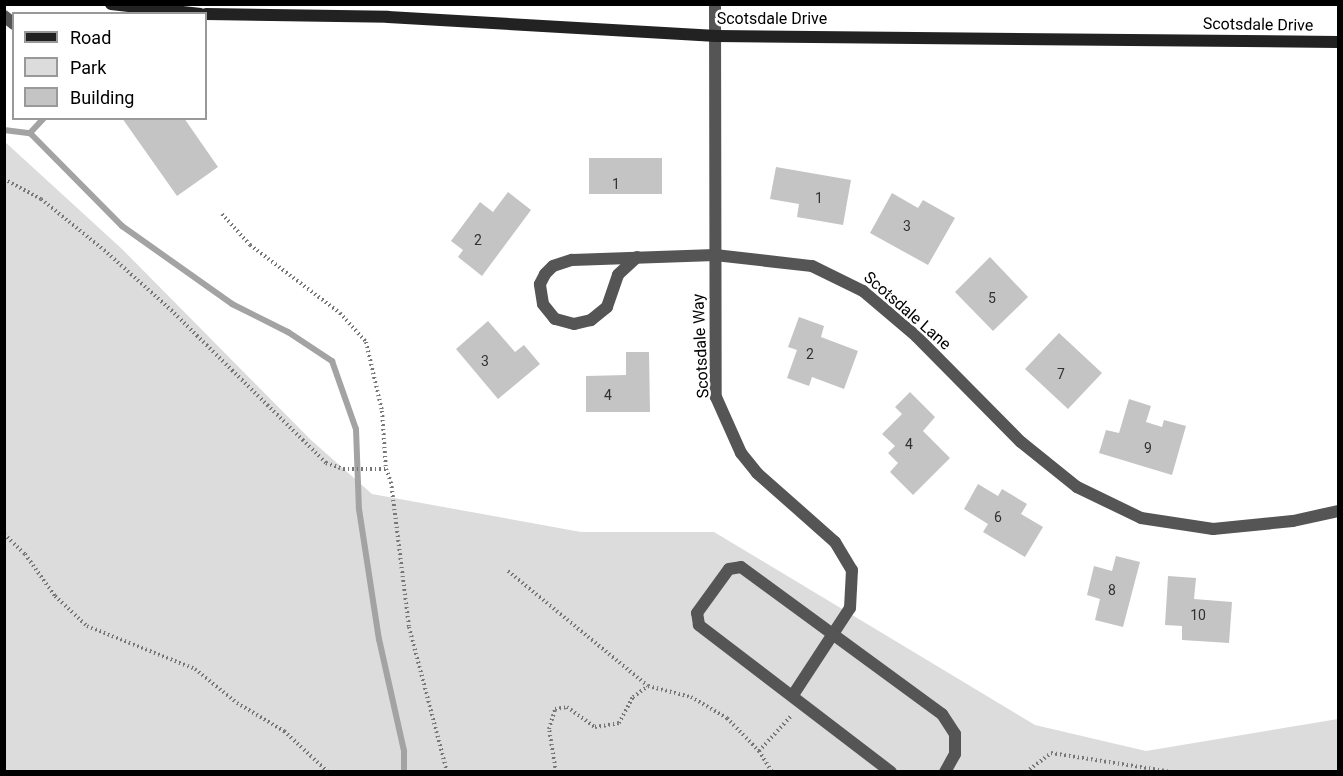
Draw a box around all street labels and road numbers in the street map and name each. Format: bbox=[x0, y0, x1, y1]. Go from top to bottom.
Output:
street label: Scotsdale Drive bbox=[717, 9, 827, 29]
street label: Scotsdale Drive bbox=[1203, 14, 1313, 36]
street label: Scotsdale Lane bbox=[859, 268, 955, 354]
street label: Scotsdale Way bbox=[689, 293, 713, 399]

